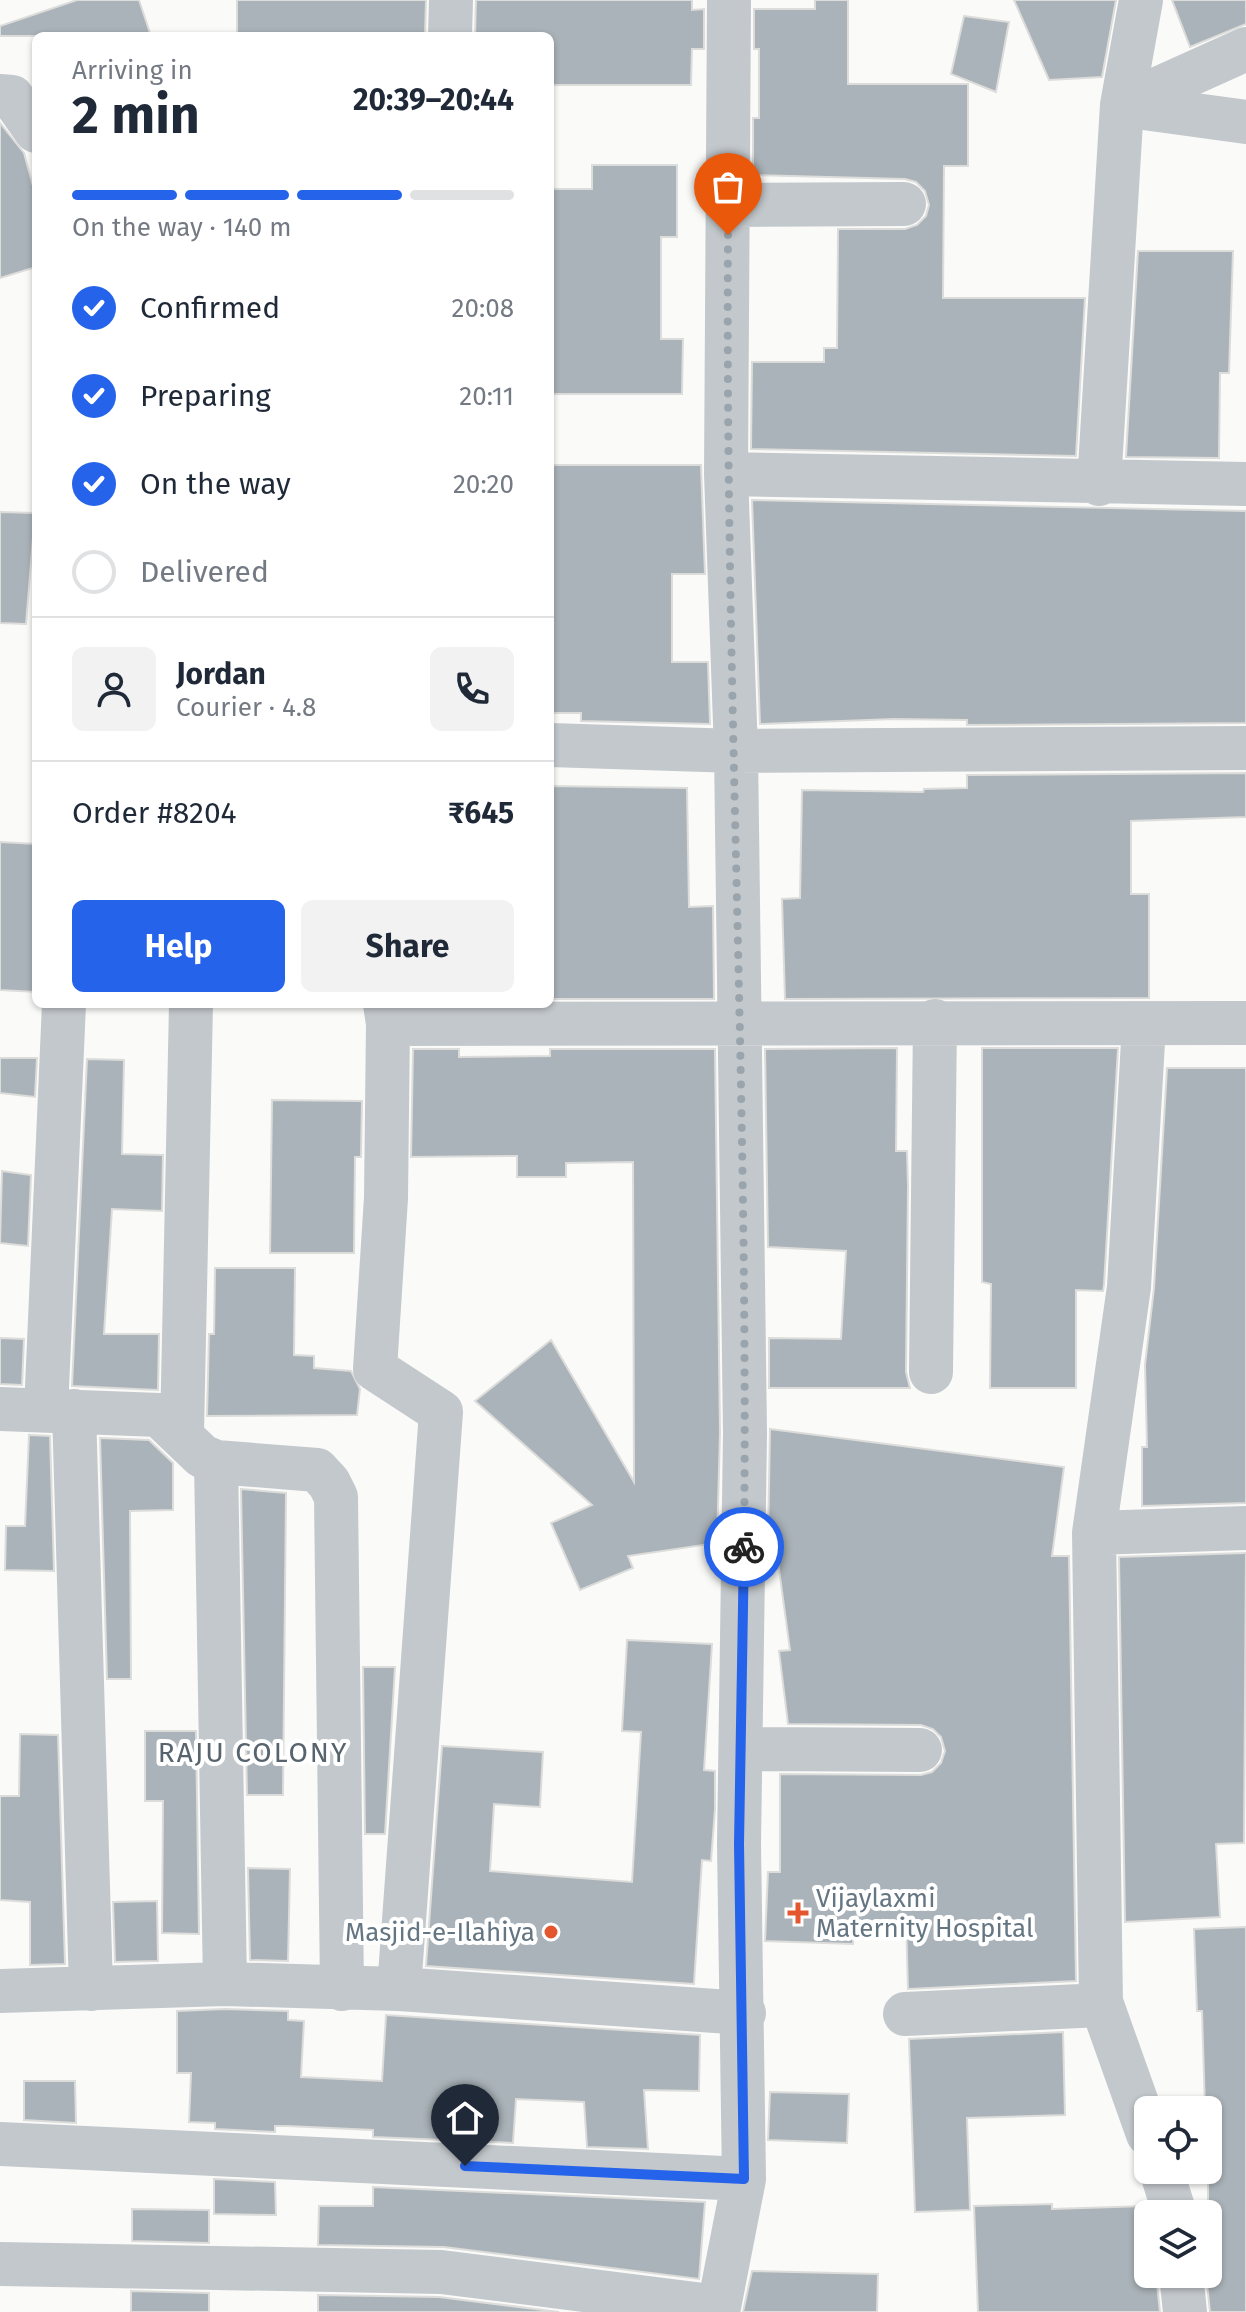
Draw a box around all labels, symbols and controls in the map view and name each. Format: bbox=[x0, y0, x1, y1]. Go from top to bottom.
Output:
text: Arriving in bbox=[72, 55, 193, 86]
text: 20:39–20:44 bbox=[353, 82, 514, 118]
text: 2 min bbox=[72, 84, 200, 147]
pin bbox=[694, 153, 762, 235]
icon: bag bbox=[706, 165, 750, 209]
text: On the way · 140 m bbox=[72, 212, 291, 243]
icon: check bbox=[72, 286, 116, 330]
text: Confirmed bbox=[140, 290, 280, 326]
text: 20:08 bbox=[452, 293, 514, 324]
icon: check bbox=[72, 374, 116, 418]
text: Preparing bbox=[140, 378, 271, 414]
text: 20:11 bbox=[459, 381, 514, 412]
icon: check bbox=[72, 462, 116, 506]
text: On the way bbox=[140, 466, 291, 502]
text: 20:20 bbox=[453, 469, 514, 500]
text: Delivered bbox=[140, 554, 269, 590]
button: person bbox=[72, 647, 156, 731]
button: phone bbox=[430, 647, 514, 731]
text: Jordan bbox=[176, 656, 266, 692]
text: Courier · 4.8 bbox=[176, 692, 316, 723]
text: Order #8204 bbox=[72, 795, 237, 831]
text: ₹645 bbox=[448, 795, 514, 831]
button: Help bbox=[72, 900, 285, 992]
button: Share bbox=[301, 900, 514, 992]
courier bbox=[704, 1507, 784, 1587]
icon: bike bbox=[722, 1525, 766, 1569]
district label: RAJU COLONY bbox=[158, 1736, 348, 1769]
place label: Vijaylaxmi Maternity Hospital bbox=[816, 1883, 1034, 1944]
marker: Vijaylaxmi Maternity Hospital bbox=[787, 1902, 809, 1924]
place label: Masjid-e-Ilahiya bbox=[345, 1917, 535, 1948]
marker: Masjid-e-Ilahiya bbox=[542, 1923, 560, 1941]
pin bbox=[431, 2084, 499, 2166]
icon: home bbox=[443, 2096, 487, 2140]
map controls bbox=[1134, 2096, 1222, 2288]
button: locate bbox=[1134, 2096, 1222, 2184]
button: layers bbox=[1134, 2200, 1222, 2288]

